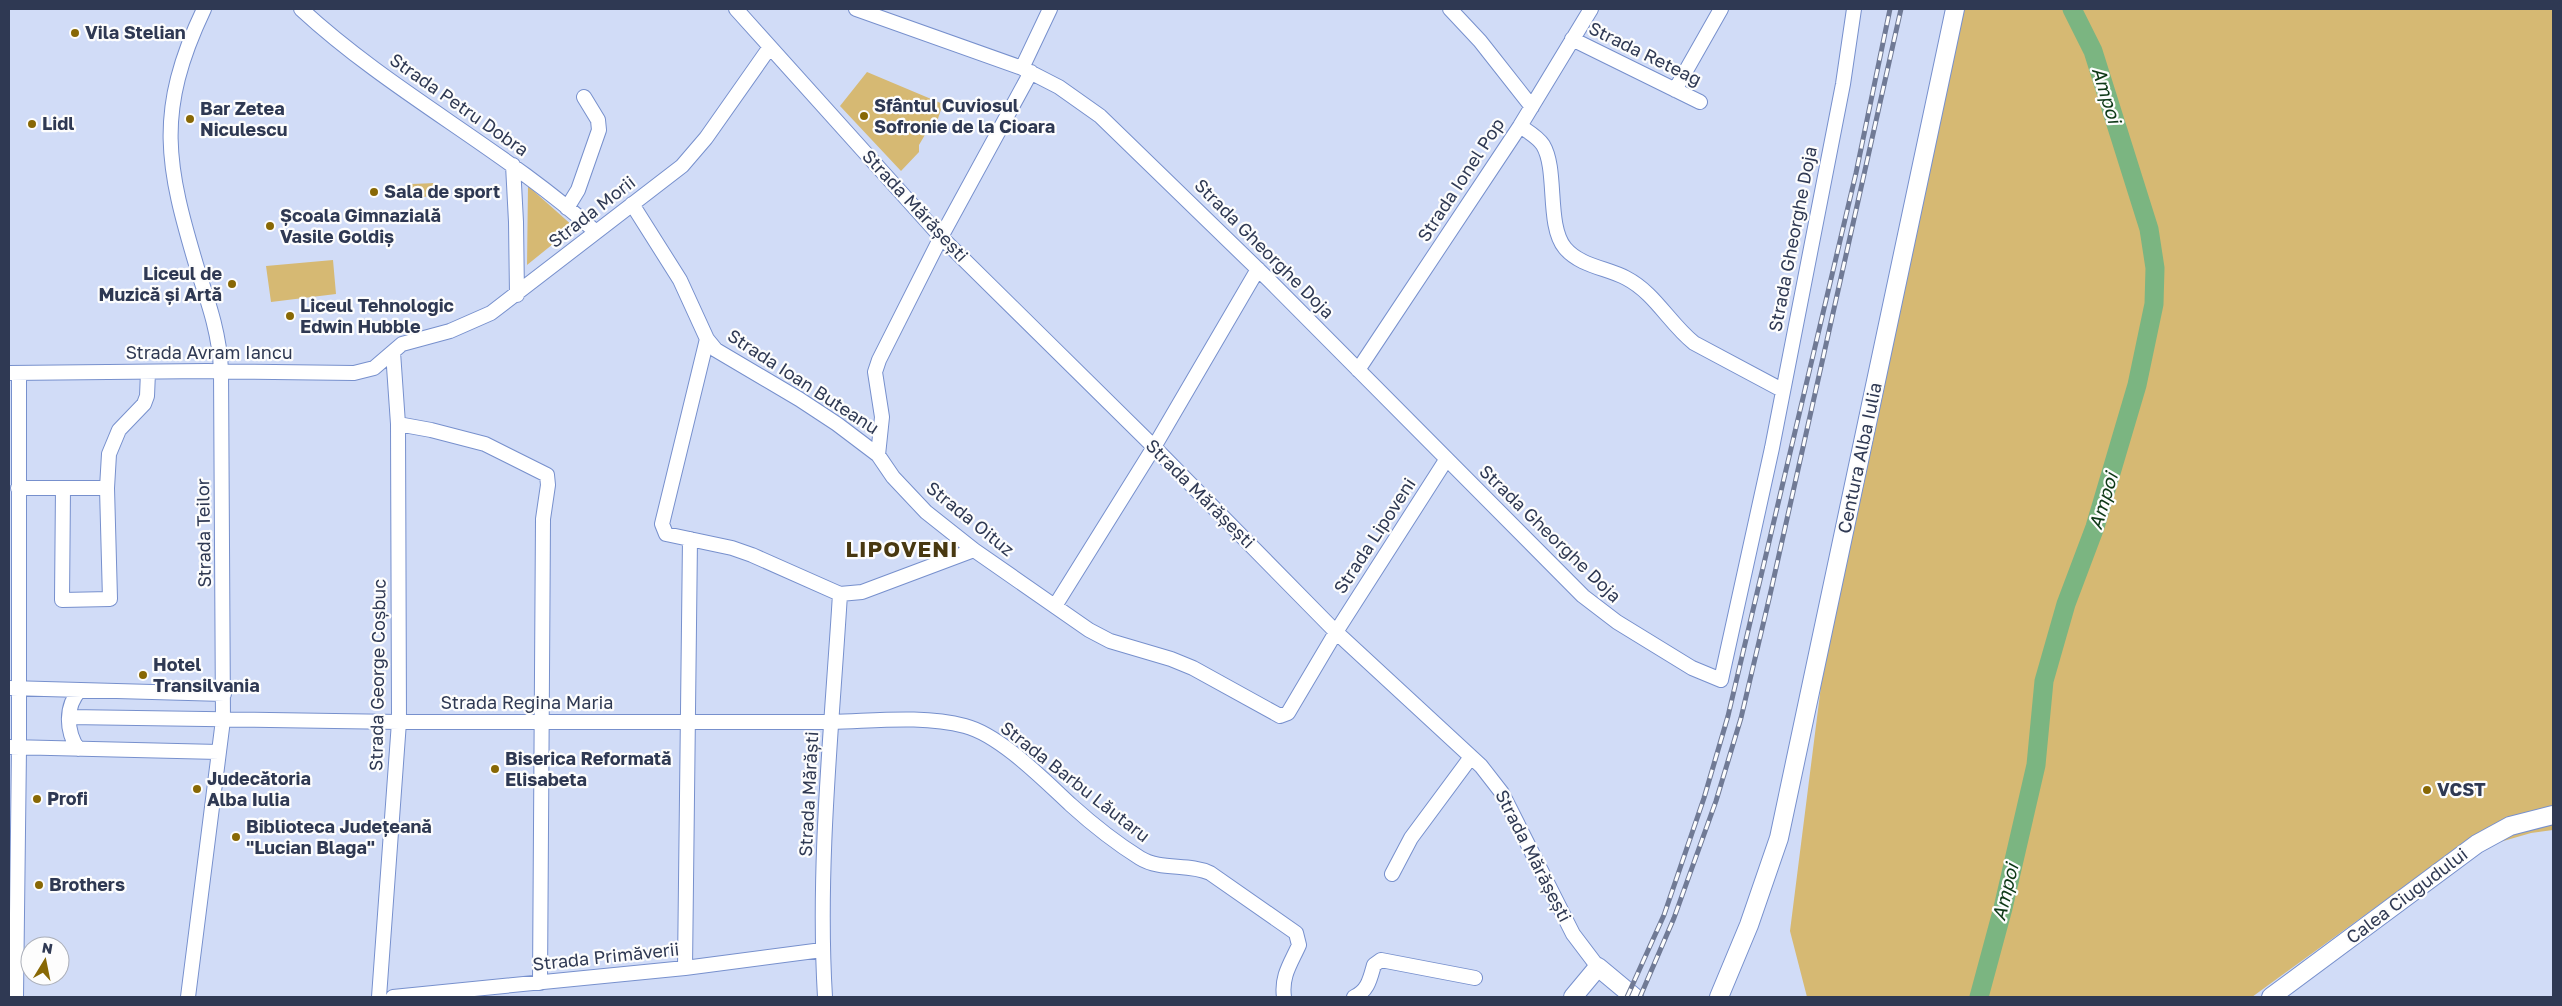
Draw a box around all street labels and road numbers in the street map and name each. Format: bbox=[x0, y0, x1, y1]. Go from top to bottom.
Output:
street label: Strada Reteag bbox=[1586, 16, 1705, 90]
street label: Strada Petru Dobra bbox=[386, 48, 533, 160]
street label: Strada Ionel Pop bbox=[1412, 114, 1508, 245]
street label: Strada Gheorghe Doja bbox=[1763, 144, 1821, 333]
street label: Strada Mărășești bbox=[858, 145, 973, 266]
street label: Strada Morii bbox=[544, 171, 639, 252]
street label: Strada Gheorghe Doja bbox=[1190, 174, 1339, 323]
street label: Strada Ioan Buteanu bbox=[724, 324, 883, 438]
street label: Strada Avram Iancu bbox=[125, 341, 293, 363]
street label: Centura Alba Iulia bbox=[1832, 380, 1886, 535]
street label: Strada Mărășești bbox=[1142, 434, 1260, 552]
street label: Strada Gheorghe Doja bbox=[1475, 460, 1626, 607]
street label: Strada Lipoveni bbox=[1329, 473, 1420, 598]
street label: Strada Oituz bbox=[922, 476, 1019, 560]
street label: Strada Teilor bbox=[191, 478, 215, 588]
street label: Strada George Coșbuc bbox=[364, 579, 390, 771]
street label: Strada Regina Maria bbox=[441, 691, 613, 713]
street label: Strada Barbu Lăutaru bbox=[997, 716, 1155, 846]
street label: Strada Mărăști bbox=[794, 731, 822, 857]
street label: Strada Mărășești bbox=[1491, 786, 1577, 925]
street label: Calea Ciugudului bbox=[2341, 842, 2471, 948]
street label: Strada Primăverii bbox=[531, 937, 680, 975]

